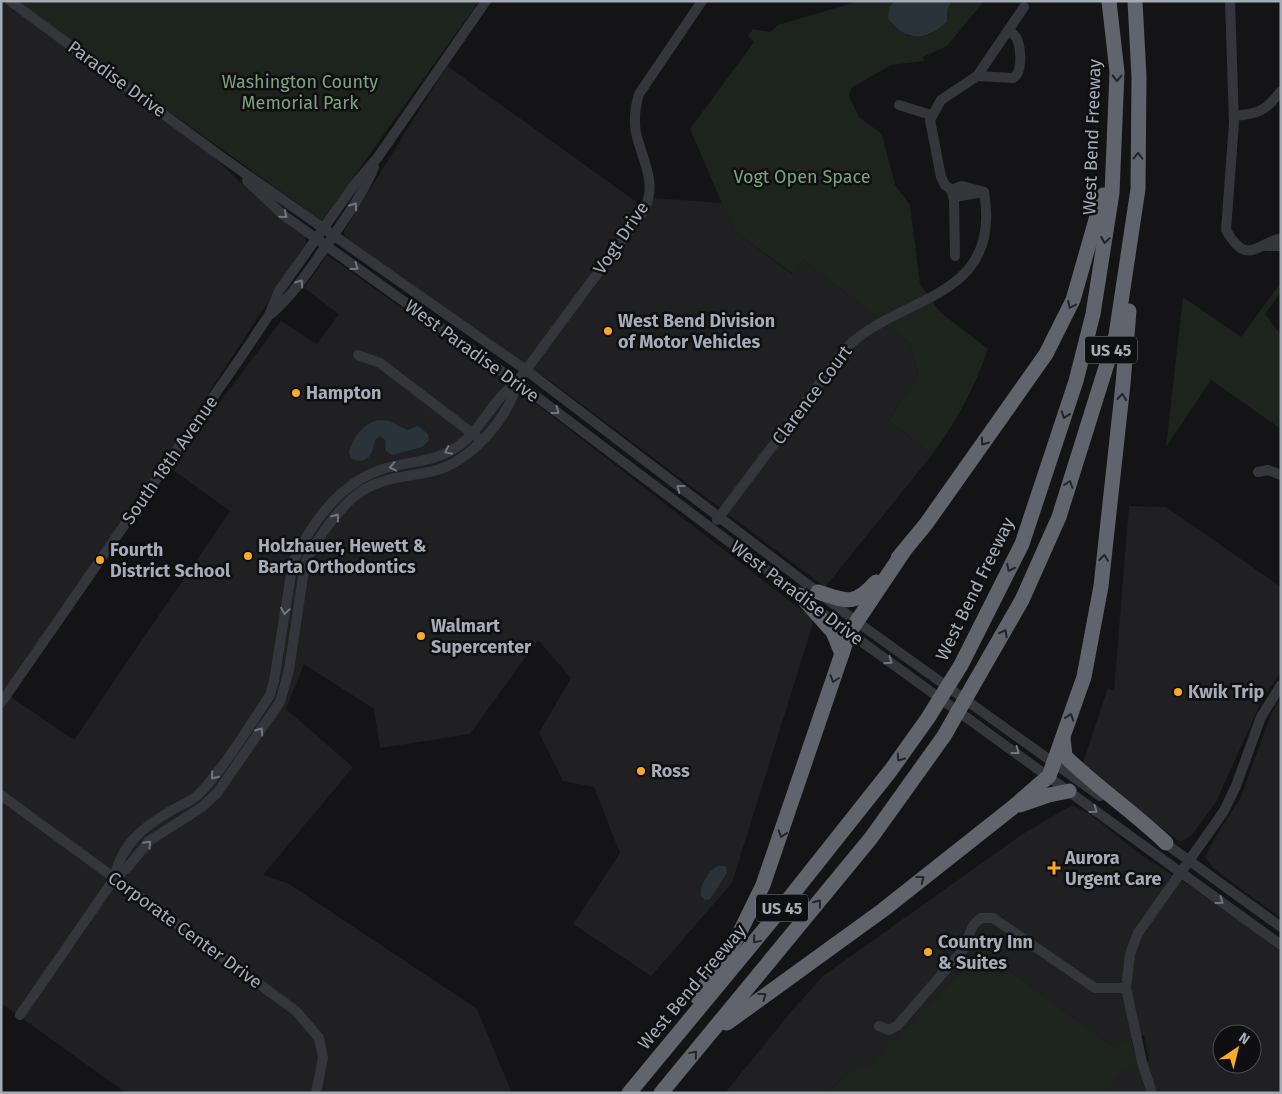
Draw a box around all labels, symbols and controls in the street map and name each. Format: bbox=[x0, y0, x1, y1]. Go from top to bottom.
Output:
street label: Paradise Drive bbox=[63, 36, 171, 122]
street label: West Bend Freeway bbox=[1078, 58, 1106, 215]
park label: Washington County Memorial Park bbox=[222, 71, 378, 114]
one-way arrow bbox=[1111, 75, 1122, 83]
one-way arrow bbox=[1133, 151, 1144, 159]
park label: Vogt Open Space bbox=[733, 166, 871, 188]
street label: Vogt Drive bbox=[589, 197, 653, 279]
one-way arrow bbox=[348, 202, 357, 212]
one-way arrow bbox=[278, 209, 287, 217]
one-way arrow bbox=[1100, 236, 1110, 244]
one-way arrow bbox=[349, 261, 359, 270]
one-way arrow bbox=[294, 279, 303, 289]
street label: West Paradise Drive bbox=[401, 295, 543, 407]
one-way arrow bbox=[1066, 300, 1077, 309]
place label: West Bend Division of Motor Vehicles bbox=[618, 310, 775, 353]
marker: West Bend Division of Motor Vehicles bbox=[602, 325, 614, 337]
road number: US 45 bbox=[1085, 336, 1137, 364]
street label: Clarence Court bbox=[768, 341, 857, 449]
place label: Hampton bbox=[306, 382, 381, 404]
marker: Hampton bbox=[290, 387, 302, 399]
street label: South 18th Avenue bbox=[117, 391, 223, 529]
one-way arrow bbox=[1116, 392, 1127, 400]
one-way arrow bbox=[550, 405, 560, 414]
one-way arrow bbox=[1061, 410, 1071, 419]
one-way arrow bbox=[981, 436, 990, 446]
one-way arrow bbox=[445, 445, 454, 455]
one-way arrow bbox=[388, 461, 397, 472]
one-way arrow bbox=[1063, 481, 1073, 489]
one-way arrow bbox=[676, 485, 686, 494]
one-way arrow bbox=[331, 514, 339, 523]
street label: West Bend Freeway bbox=[931, 514, 1019, 664]
place label: Holzhauer, Hewett & Barta Orthodontics bbox=[258, 535, 427, 578]
street label: West Paradise Drive bbox=[726, 536, 868, 650]
place label: Fourth District School bbox=[110, 539, 231, 582]
marker: Holzhauer, Hewett & Barta Orthodontics bbox=[242, 550, 254, 562]
marker: Fourth District School bbox=[94, 554, 106, 566]
one-way arrow bbox=[1098, 554, 1109, 562]
one-way arrow bbox=[1006, 562, 1016, 571]
one-way arrow bbox=[280, 608, 291, 616]
place label: Walmart Supercenter bbox=[431, 615, 532, 658]
one-way arrow bbox=[998, 629, 1008, 638]
marker: Walmart Supercenter bbox=[415, 630, 427, 642]
one-way arrow bbox=[883, 655, 893, 664]
one-way arrow bbox=[829, 675, 839, 683]
place label: Kwik Trip bbox=[1188, 681, 1264, 703]
marker: Kwik Trip bbox=[1172, 686, 1184, 698]
one-way arrow bbox=[1064, 713, 1074, 721]
one-way arrow bbox=[254, 727, 263, 737]
one-way arrow bbox=[1010, 746, 1019, 754]
one-way arrow bbox=[897, 752, 906, 761]
place label: Ross bbox=[651, 760, 690, 782]
marker: Ross bbox=[635, 765, 647, 777]
one-way arrow bbox=[212, 770, 220, 779]
one-way arrow bbox=[1088, 804, 1097, 812]
one-way arrow bbox=[778, 829, 788, 837]
one-way arrow bbox=[142, 841, 151, 850]
place label: Aurora Urgent Care bbox=[1064, 847, 1161, 890]
marker: Aurora Urgent Care bbox=[1047, 861, 1061, 875]
street label: Corporate Center Drive bbox=[104, 867, 266, 993]
one-way arrow bbox=[915, 877, 924, 885]
road number: US 45 bbox=[756, 894, 808, 921]
one-way arrow bbox=[1214, 895, 1223, 904]
one-way arrow bbox=[812, 900, 821, 909]
street label: West Bend Freeway bbox=[633, 920, 751, 1054]
place label: Country Inn & Suites bbox=[938, 931, 1033, 974]
one-way arrow bbox=[754, 934, 762, 943]
marker: Country Inn & Suites bbox=[922, 946, 934, 958]
one-way arrow bbox=[757, 993, 767, 1002]
north arrow bbox=[1212, 1024, 1262, 1074]
text: N bbox=[1235, 1029, 1253, 1048]
one-way arrow bbox=[688, 1050, 697, 1059]

